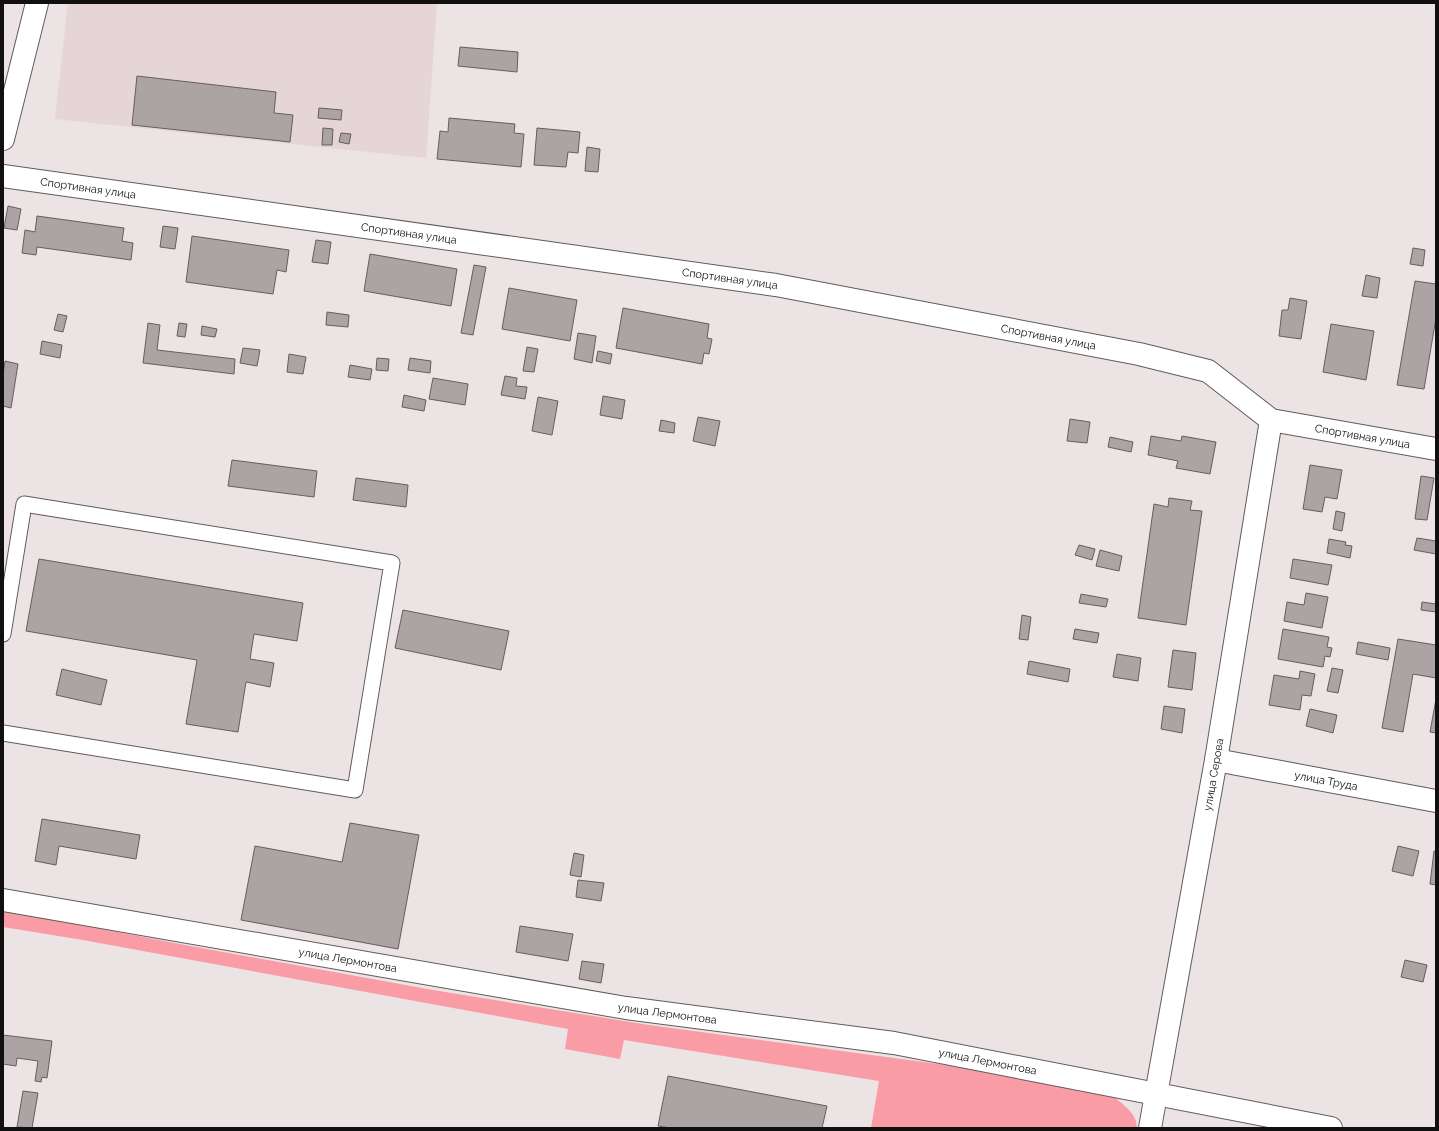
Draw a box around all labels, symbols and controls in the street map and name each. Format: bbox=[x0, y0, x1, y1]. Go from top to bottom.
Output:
street label: Спортивная улица bbox=[39, 175, 137, 201]
street label: Спортивная улица bbox=[360, 220, 458, 246]
street label: Спортивная улица bbox=[681, 265, 779, 292]
street label: Спортивная улица bbox=[1000, 321, 1097, 352]
street label: Спортивная улица bbox=[1314, 421, 1411, 451]
street label: улица Серова bbox=[1201, 738, 1226, 812]
street label: улица Труда bbox=[1293, 768, 1359, 793]
street label: улица Лермонтова bbox=[298, 945, 398, 975]
street label: улица Лермонтова bbox=[617, 1000, 718, 1026]
street label: улица Лермонтова bbox=[938, 1045, 1038, 1077]

